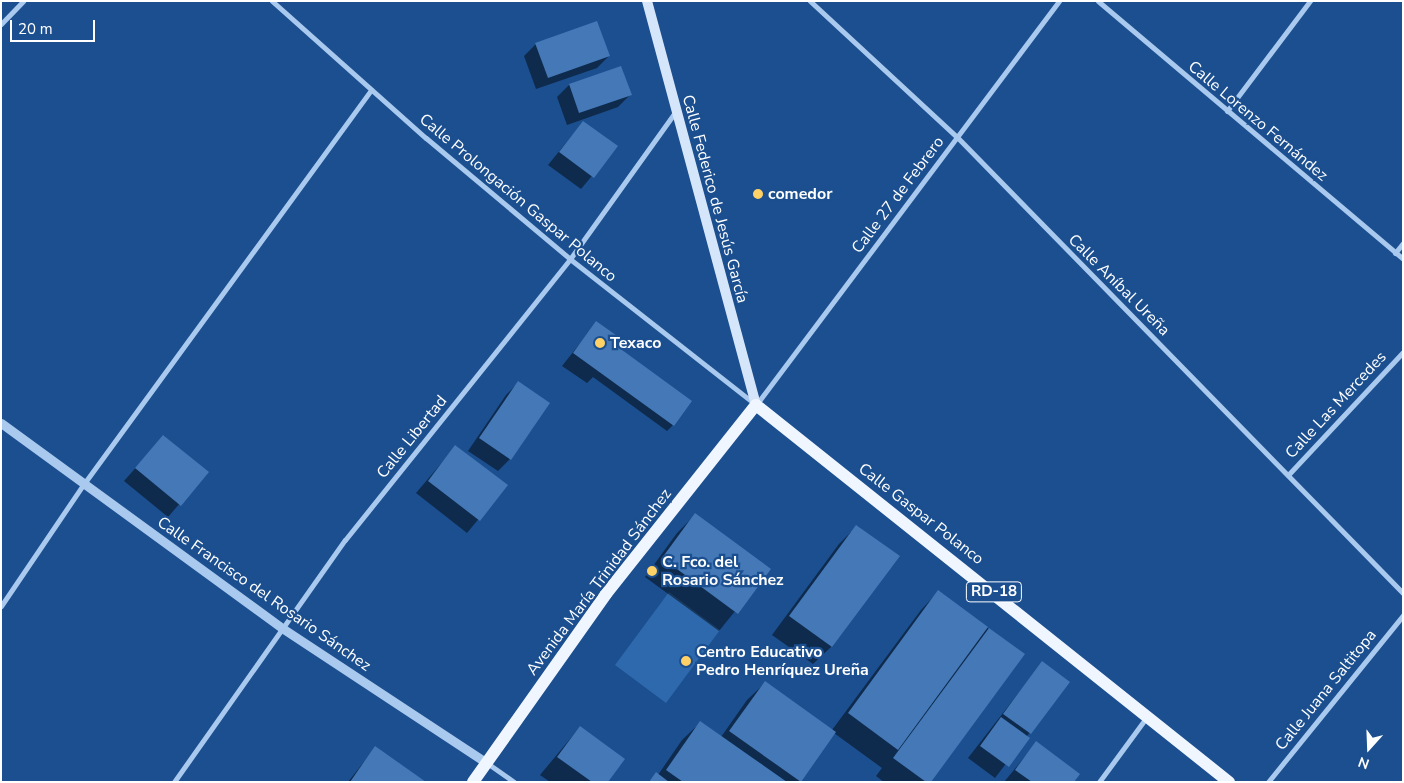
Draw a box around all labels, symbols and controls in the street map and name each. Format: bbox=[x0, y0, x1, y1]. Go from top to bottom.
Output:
scale bar bbox=[12, 10, 98, 42]
text: 20 m bbox=[18, 19, 53, 39]
street label: Calle Lorenzo Fernández bbox=[1184, 57, 1332, 185]
street label: Calle Federico de Jesús García bbox=[678, 93, 752, 305]
street label: Calle Prolongación Gaspar Polanco bbox=[415, 110, 621, 286]
street label: Calle 27 de Febrero bbox=[848, 133, 948, 257]
place label: comedor bbox=[768, 184, 832, 204]
marker: comedor bbox=[752, 188, 764, 200]
street label: Calle Aníbal Ureña bbox=[1064, 230, 1174, 340]
place label: Texaco bbox=[610, 333, 661, 353]
marker: Texaco bbox=[594, 337, 606, 349]
street label: Calle Las Mercedes bbox=[1282, 348, 1390, 462]
street label: Calle Libertad bbox=[373, 392, 451, 482]
street label: Calle Gaspar Polanco bbox=[855, 459, 987, 569]
street label: Avenida María Trinidad Sánchez bbox=[523, 485, 675, 679]
street label: Calle Francisco del Rosario Sánchez bbox=[153, 513, 375, 675]
place label: C. Fco. del Rosario Sánchez bbox=[662, 552, 784, 590]
marker: C. Fco. del Rosario Sánchez bbox=[646, 565, 658, 577]
road number: RD-18 bbox=[965, 580, 1023, 604]
street label: Calle Juana Saltitopa bbox=[1271, 626, 1381, 754]
place label: Centro Educativo Pedro Henríquez Ureña bbox=[696, 642, 869, 680]
marker: Centro Educativo Pedro Henríquez Ureña bbox=[680, 655, 692, 667]
north arrow bbox=[1344, 723, 1394, 773]
text: N bbox=[1356, 752, 1372, 773]

